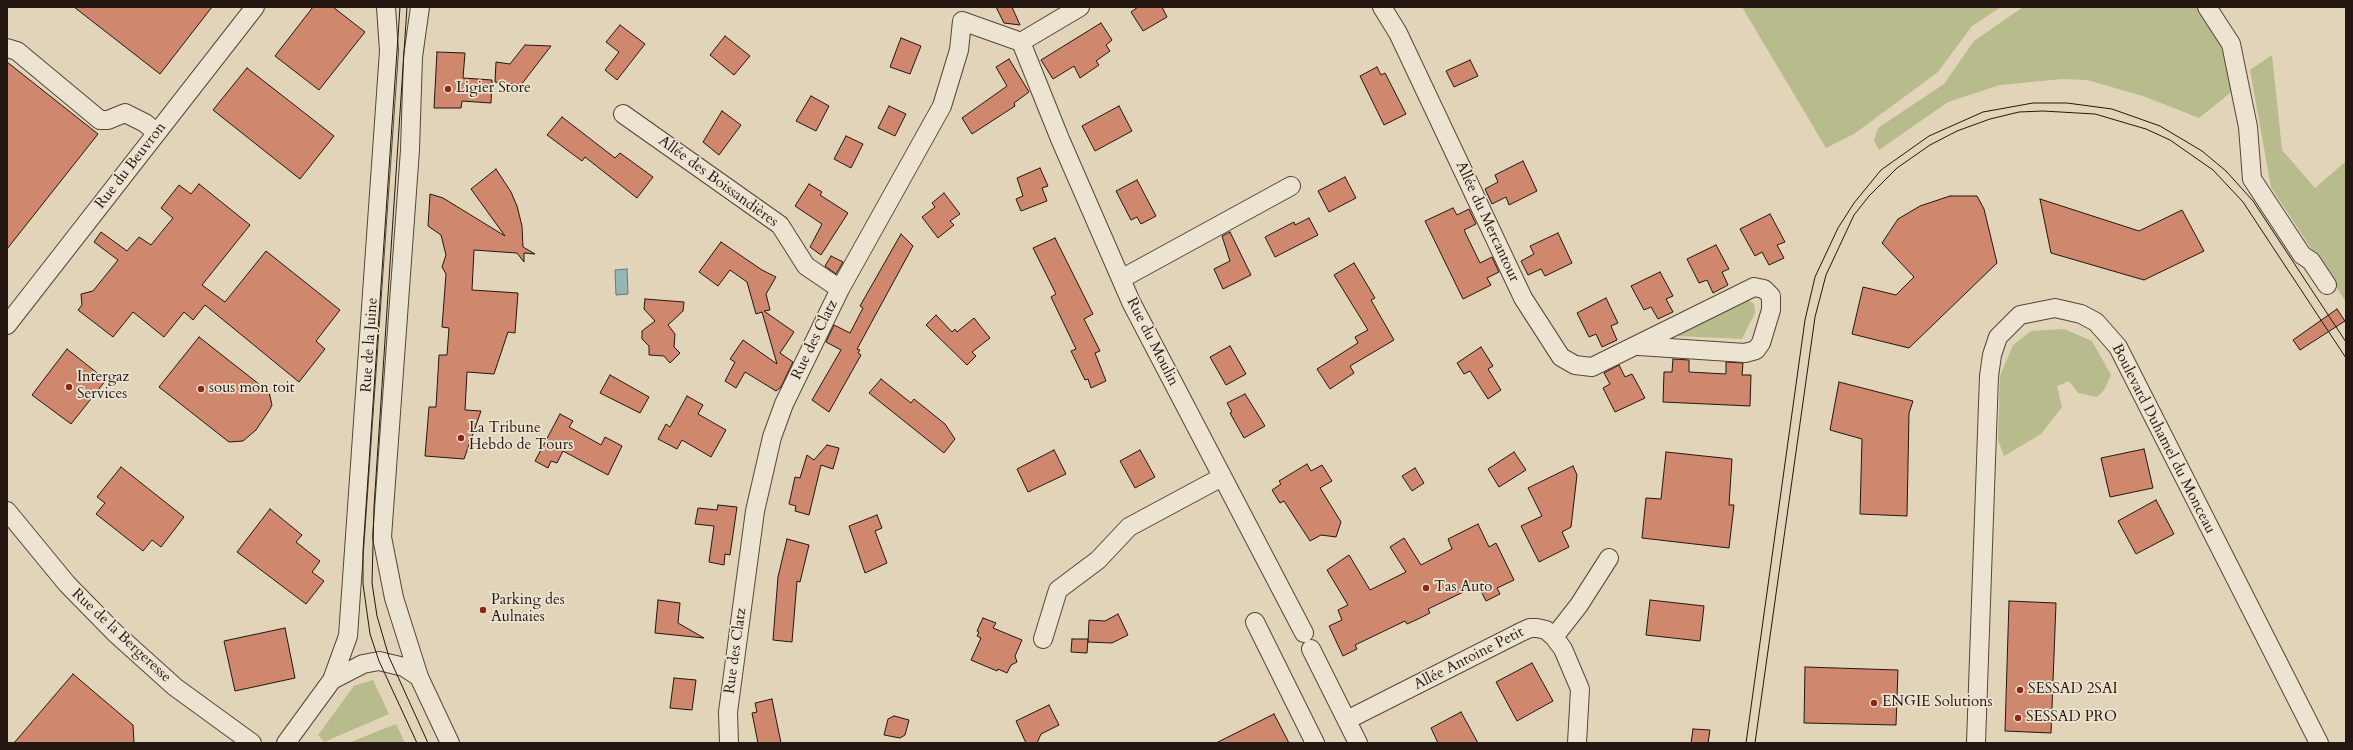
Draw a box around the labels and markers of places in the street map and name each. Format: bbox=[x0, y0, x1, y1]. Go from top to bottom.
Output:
place label: Ligier Store bbox=[456, 80, 531, 98]
marker: Ligier Store bbox=[443, 84, 453, 94]
place label: Intergaz Services bbox=[77, 369, 129, 404]
place label: sous mon toit bbox=[209, 380, 295, 398]
marker: Intergaz Services bbox=[64, 382, 74, 392]
marker: sous mon toit bbox=[196, 384, 206, 394]
place label: La Tribune Hebdo de Tours bbox=[469, 420, 573, 455]
marker: La Tribune Hebdo de Tours bbox=[456, 433, 466, 443]
place label: Tas Auto bbox=[1434, 579, 1492, 597]
marker: Tas Auto bbox=[1421, 583, 1431, 593]
place label: Parking des Aulnaies bbox=[491, 592, 565, 627]
marker: Parking des Aulnaies bbox=[478, 605, 488, 615]
place label: SESSAD 2SAI bbox=[2028, 681, 2118, 699]
marker: SESSAD 2SAI bbox=[2015, 685, 2025, 695]
place label: ENGIE Solutions bbox=[1882, 694, 1993, 712]
marker: ENGIE Solutions bbox=[1869, 698, 1879, 708]
place label: SESSAD PRO bbox=[2026, 709, 2117, 727]
marker: SESSAD PRO bbox=[2013, 713, 2023, 723]

